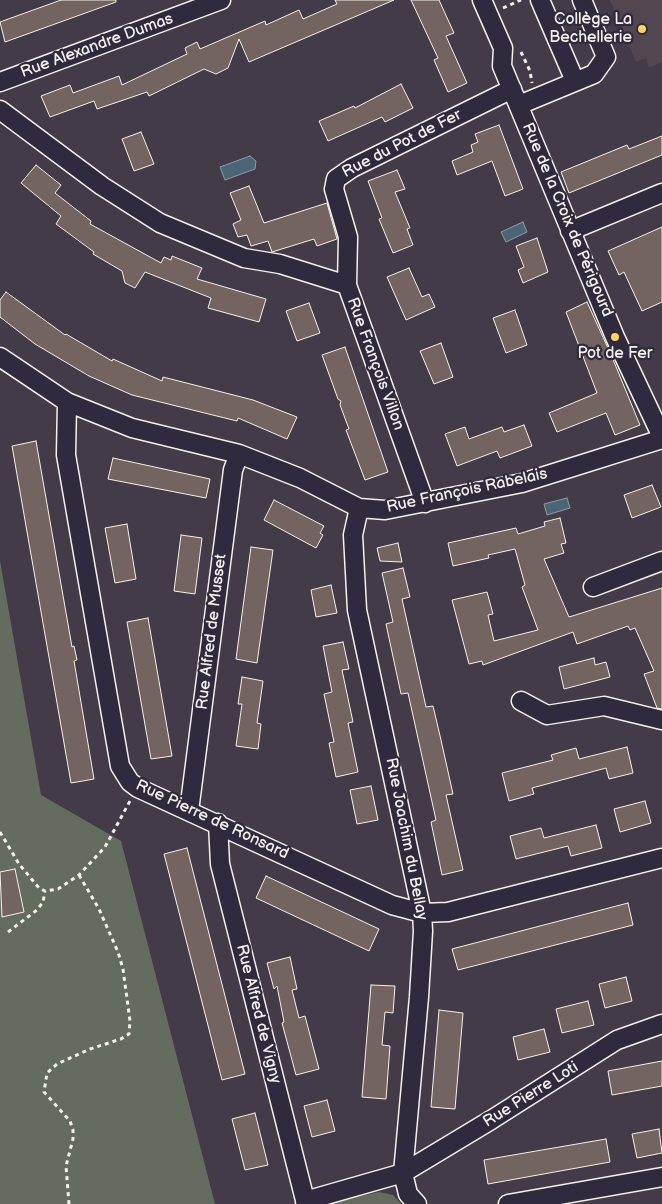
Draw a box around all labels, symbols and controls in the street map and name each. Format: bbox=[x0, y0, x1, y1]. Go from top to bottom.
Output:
street label: Rue Alexandre Dumas bbox=[18, 9, 176, 83]
place label: Collège La Bechellerie bbox=[549, 10, 632, 48]
marker: Collège La Bechellerie bbox=[636, 23, 648, 35]
street label: Rue du Pot de Fer bbox=[339, 106, 465, 182]
street label: Rue de la Croix de Périgourd bbox=[517, 120, 617, 320]
street label: Rue François Villon bbox=[342, 295, 408, 433]
marker: Pot de Fer bbox=[609, 331, 621, 343]
place label: Pot de Fer bbox=[578, 344, 652, 364]
street label: Rue François Rabelais bbox=[385, 465, 549, 517]
street label: Rue Alfred de Musset bbox=[193, 553, 231, 711]
street label: Rue Joachim du Bellay bbox=[381, 756, 431, 922]
street label: Rue Pierre de Ronsard bbox=[132, 776, 292, 864]
street label: Rue Alfred de Vigny bbox=[231, 942, 285, 1086]
street label: Rue Pierre Loti bbox=[480, 1058, 582, 1132]

